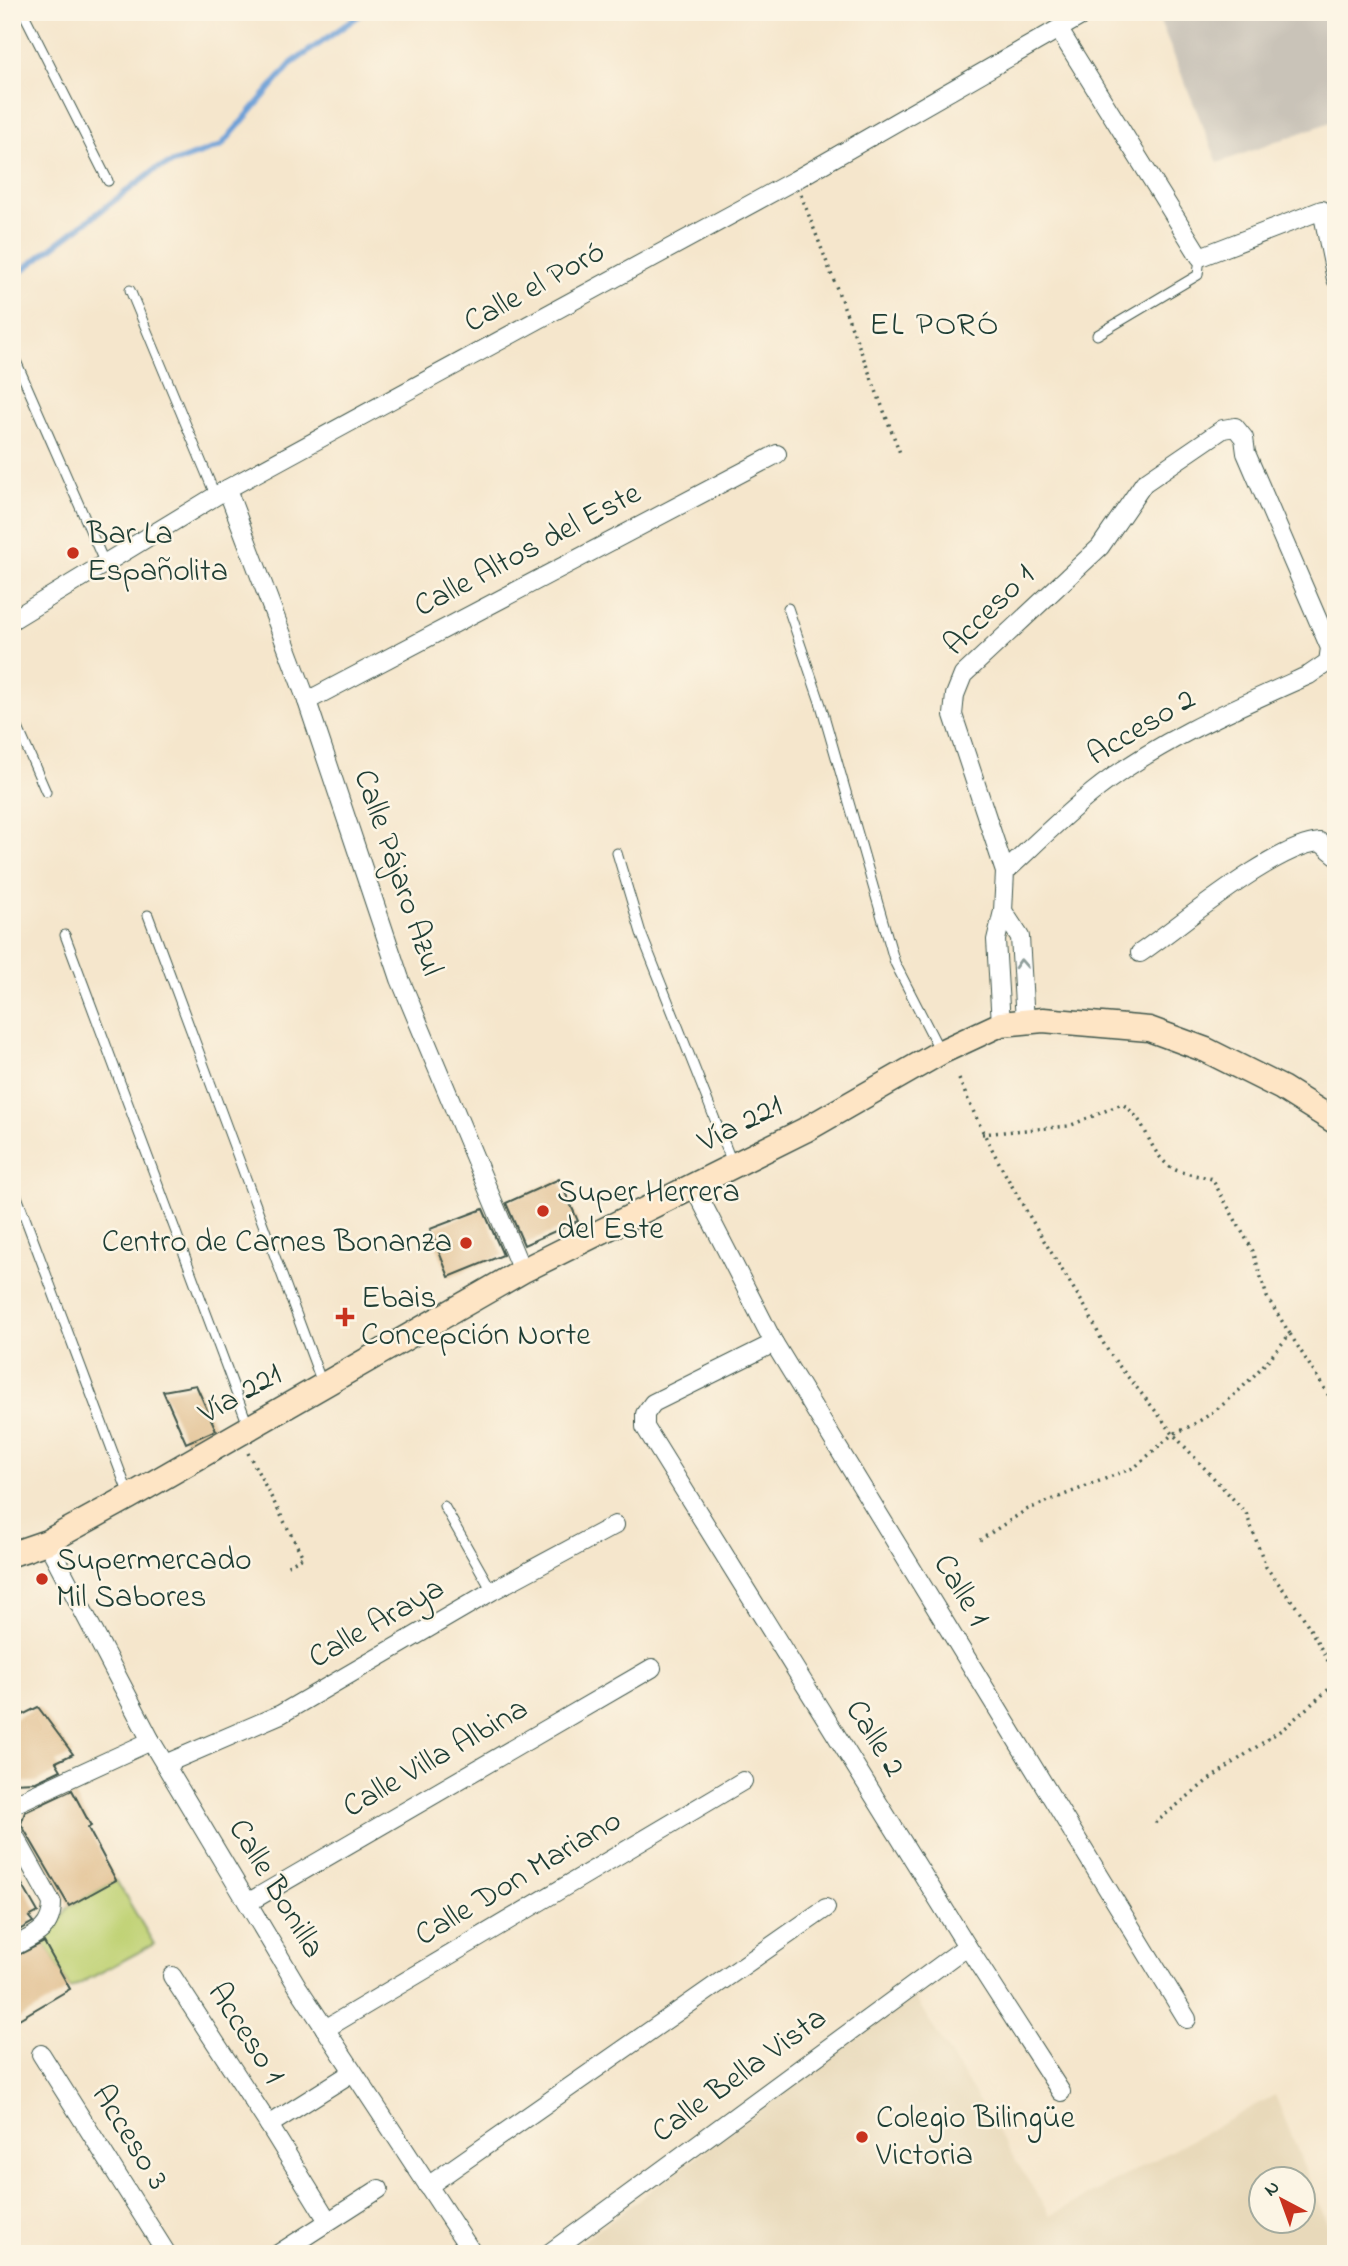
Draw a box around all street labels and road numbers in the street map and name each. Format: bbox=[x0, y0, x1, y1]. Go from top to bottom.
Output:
street label: Calle el Poró bbox=[456, 230, 614, 346]
street label: Calle Altos del Este bbox=[406, 471, 651, 631]
street label: Acceso 1 bbox=[933, 554, 1047, 668]
street label: Acceso 2 bbox=[1079, 677, 1205, 779]
street label: Calle Pájaro Azul bbox=[340, 763, 454, 983]
street label: Vía 221 bbox=[689, 1084, 792, 1167]
street label: Vía 221 bbox=[190, 1352, 292, 1438]
street label: Calle 1 bbox=[920, 1545, 1000, 1637]
street label: Calle Araya bbox=[300, 1566, 454, 1682]
street label: Calle Villa Albina bbox=[335, 1687, 537, 1831]
street label: Calle 2 bbox=[832, 1691, 916, 1787]
street label: Calle Don Mariano bbox=[407, 1799, 631, 1959]
street label: Calle Bonilla bbox=[215, 1810, 335, 1968]
street label: Acceso 1 bbox=[194, 1974, 296, 2094]
street label: Calle Bella Vista bbox=[643, 1996, 837, 2156]
street label: Acceso 3 bbox=[78, 2076, 180, 2200]

